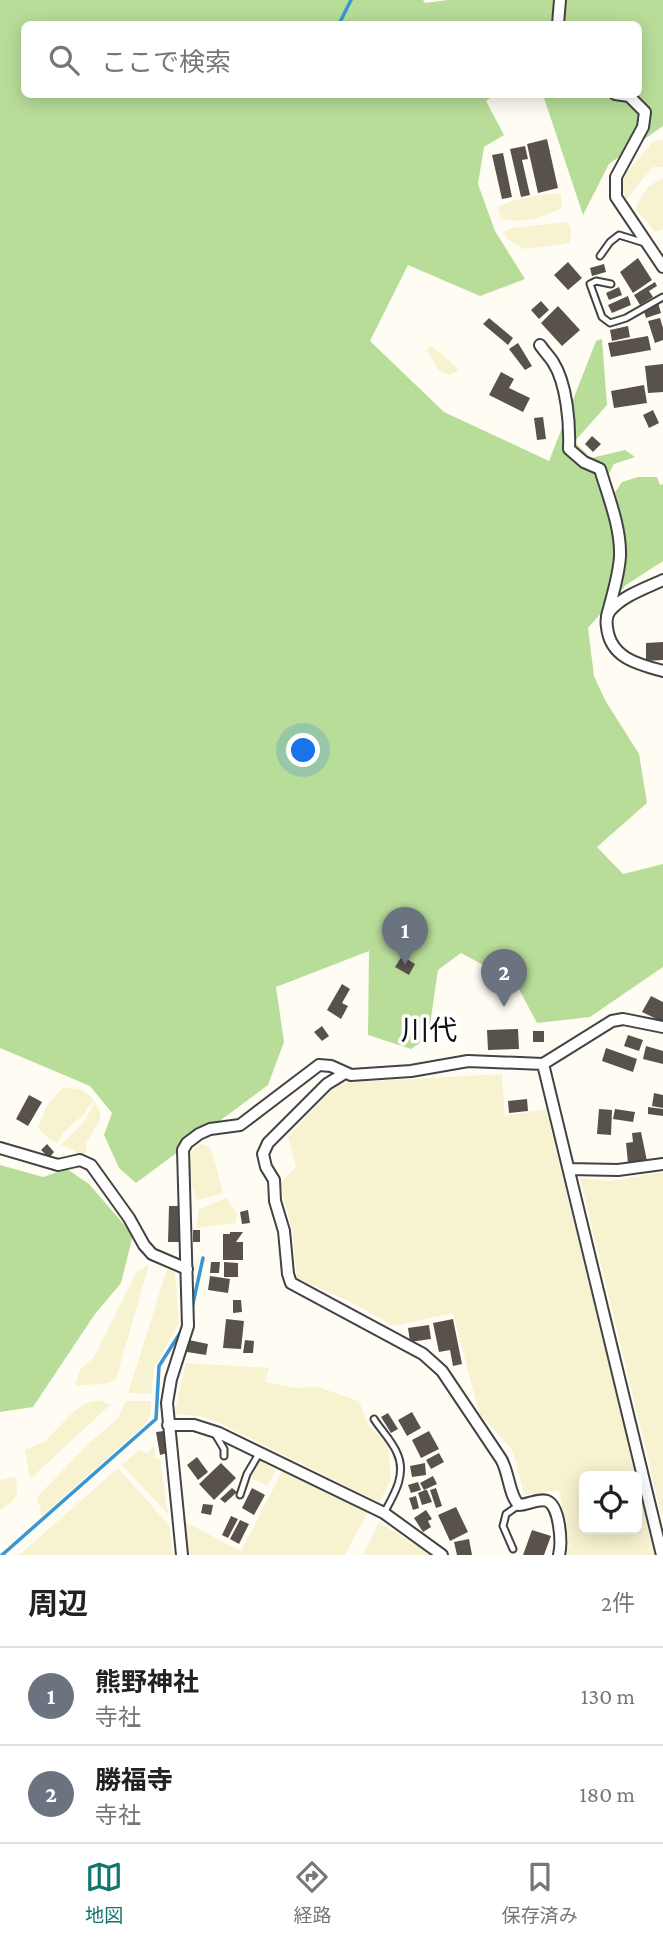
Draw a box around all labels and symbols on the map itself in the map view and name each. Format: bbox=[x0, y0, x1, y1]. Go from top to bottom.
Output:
your location bbox=[286, 733, 320, 767]
pin: 1 bbox=[382, 907, 428, 965]
pin: 2 bbox=[481, 949, 527, 1007]
district label: 川代 bbox=[401, 1015, 457, 1046]

